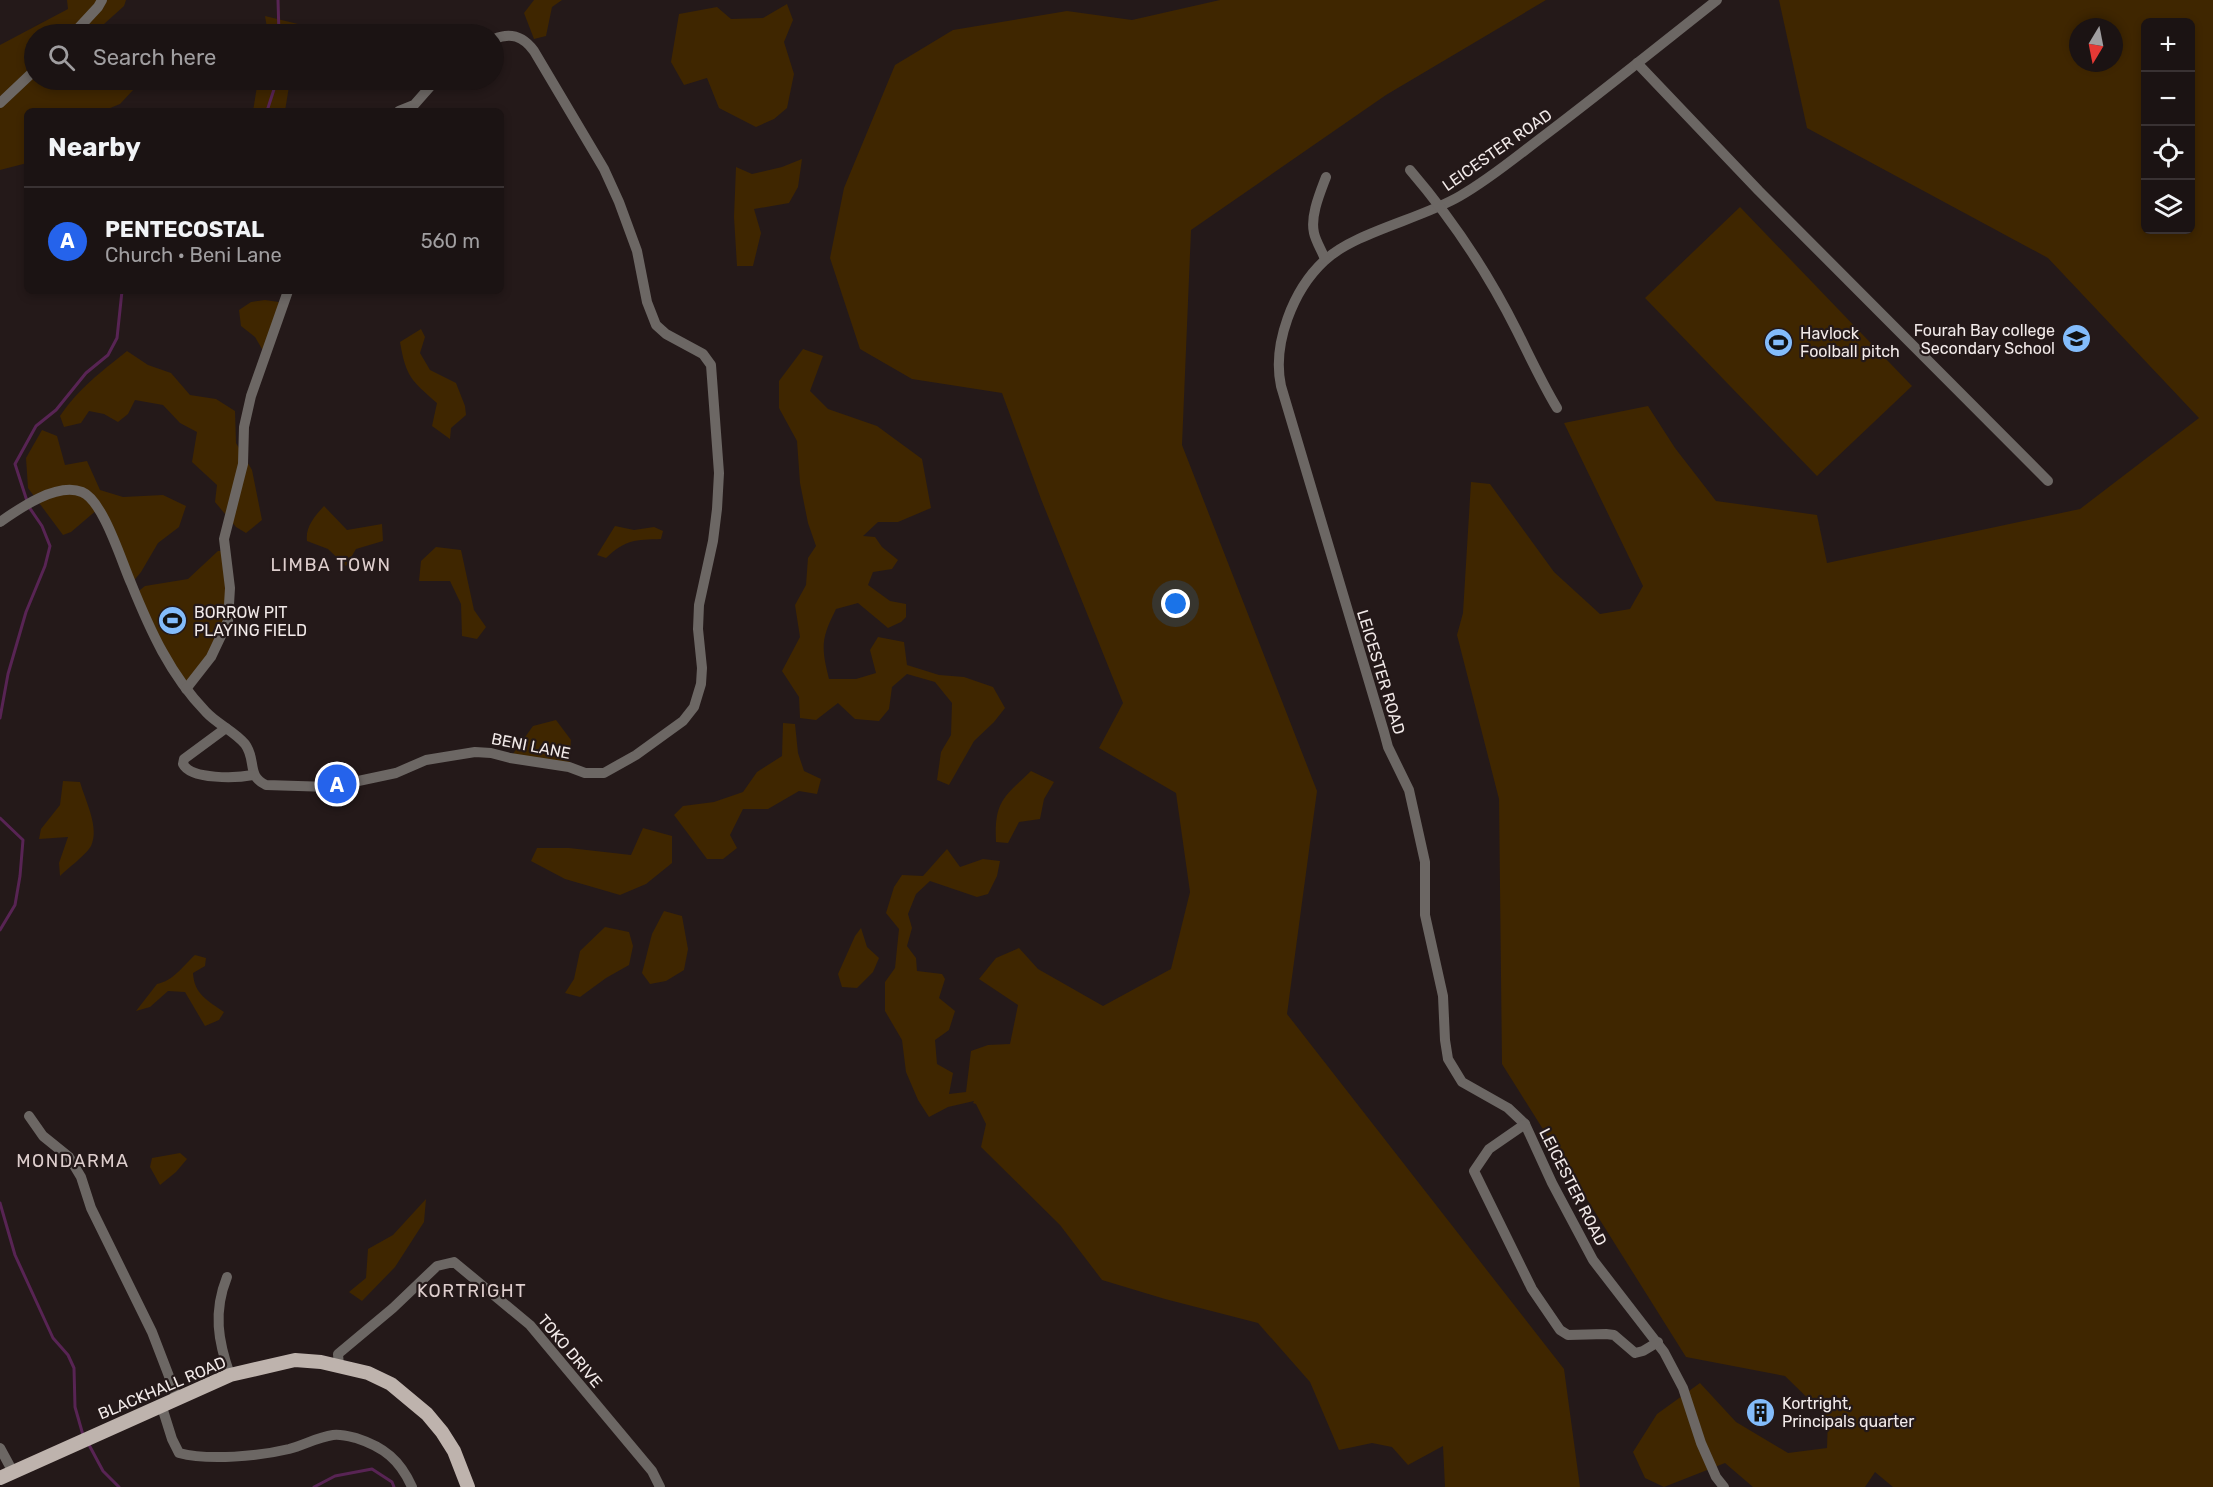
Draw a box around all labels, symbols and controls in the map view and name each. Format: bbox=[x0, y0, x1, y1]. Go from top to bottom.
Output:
north arrow bbox=[2069, 18, 2123, 72]
map controls bbox=[2141, 18, 2195, 234]
button: + bbox=[2141, 18, 2195, 72]
search box bbox=[24, 24, 504, 90]
icon: search bbox=[45, 41, 78, 74]
text: Search here bbox=[93, 44, 216, 71]
button: − bbox=[2141, 72, 2195, 126]
street label: LEICESTER ROAD bbox=[1439, 105, 1555, 195]
button: locate bbox=[2141, 126, 2195, 180]
text: Nearby bbox=[48, 132, 141, 163]
button: layers bbox=[2141, 180, 2195, 234]
text: PENTECOSTAL bbox=[105, 216, 264, 243]
text: A bbox=[60, 229, 75, 253]
text: 560 m bbox=[421, 229, 480, 253]
text: Church · Beni Lane bbox=[105, 243, 282, 267]
place label: Fourah Bay college Secondary School bbox=[1914, 321, 2055, 358]
school or university icon: Fourah Bay college Secondary School bbox=[2060, 323, 2092, 355]
place label: Havlock Foolball pitch bbox=[1800, 324, 1900, 361]
sports icon: Havlock Foolball pitch bbox=[1763, 326, 1795, 358]
district label: LIMBA TOWN bbox=[271, 554, 391, 576]
your location bbox=[1161, 589, 1190, 618]
place label: BORROW PIT PLAYING FIELD bbox=[194, 603, 307, 640]
sports icon: BORROW PIT PLAYING FIELD bbox=[157, 605, 189, 637]
street label: LEICESTER ROAD bbox=[1353, 607, 1409, 737]
street label: BENI LANE bbox=[490, 729, 572, 763]
pin: A bbox=[318, 762, 356, 806]
street label: LEICESTER ROAD bbox=[1535, 1125, 1611, 1249]
district label: MONDARMA bbox=[16, 1150, 130, 1172]
district label: KORTRIGHT bbox=[417, 1280, 527, 1302]
street label: TOKO DRIVE bbox=[534, 1311, 606, 1391]
street label: BLACKHALL ROAD bbox=[95, 1352, 229, 1424]
place label: Kortright, Principals quarter bbox=[1782, 1394, 1914, 1431]
building icon: Kortright, Principals quarter bbox=[1745, 1396, 1777, 1428]

